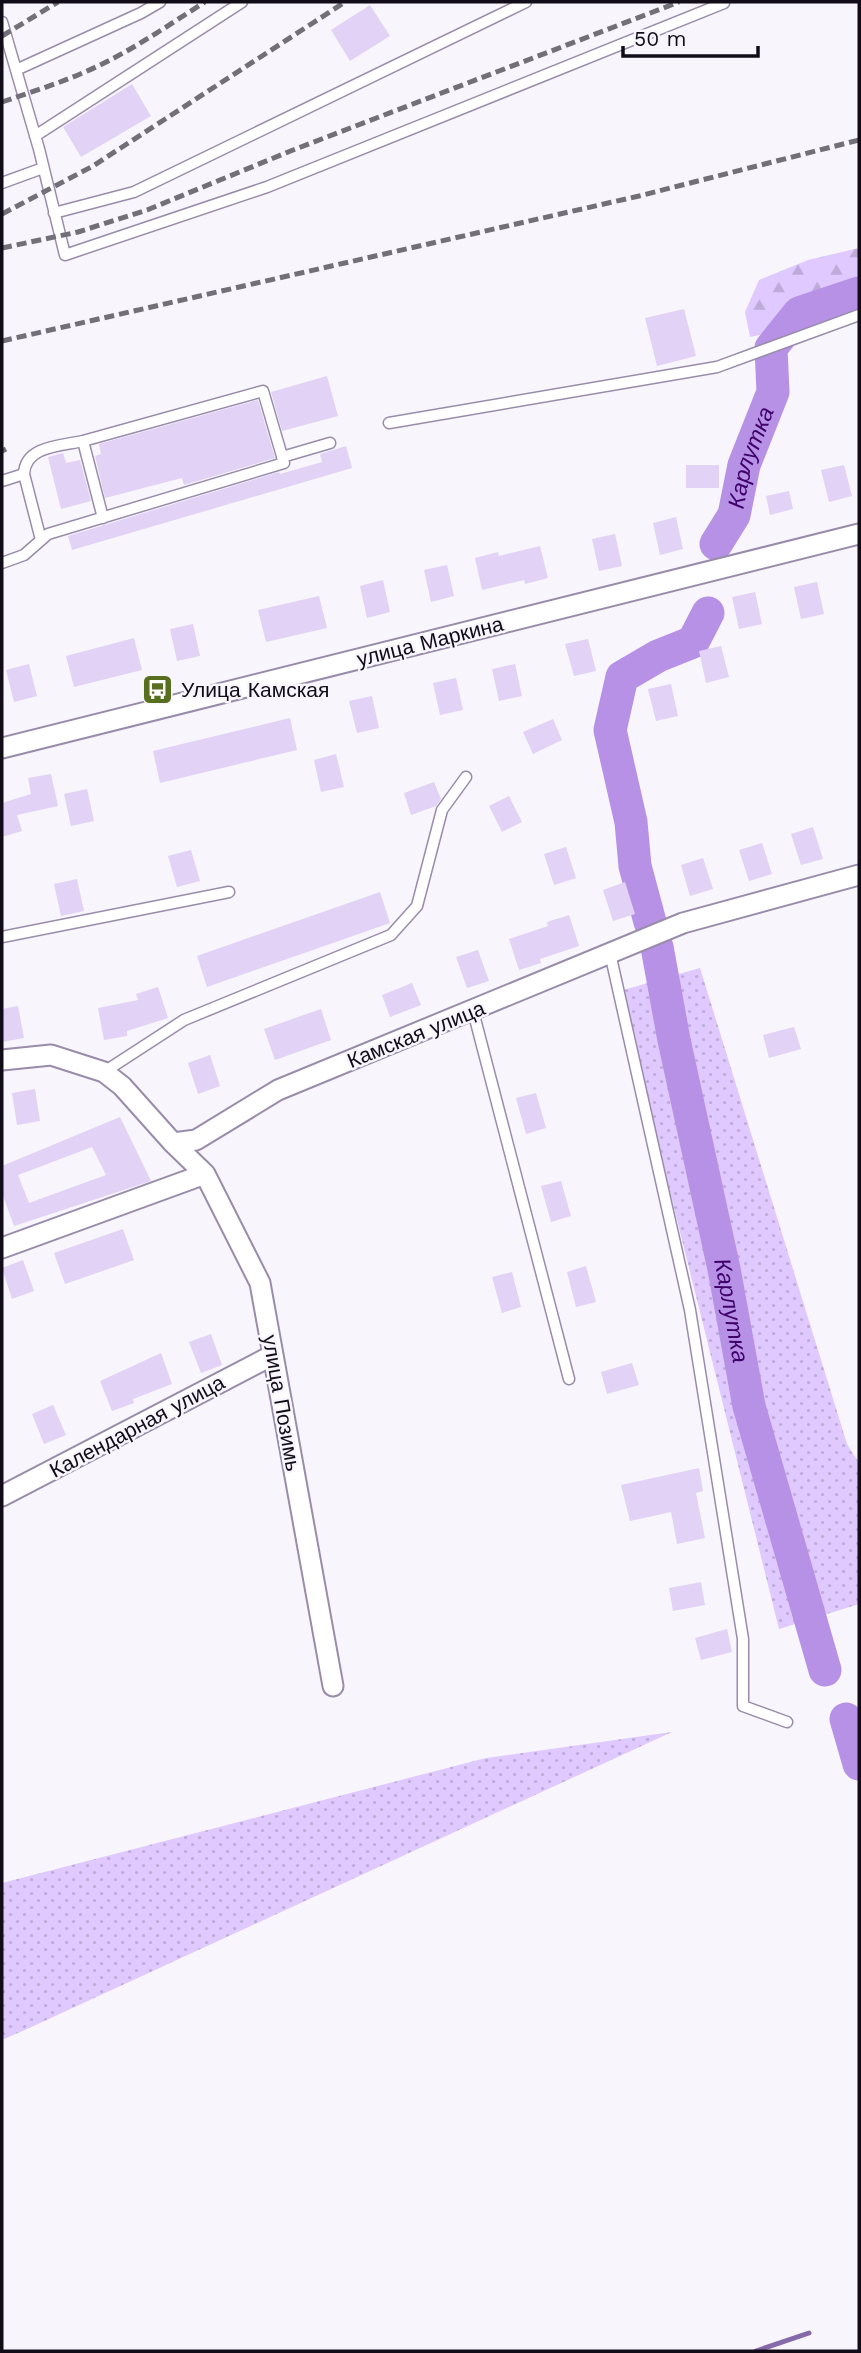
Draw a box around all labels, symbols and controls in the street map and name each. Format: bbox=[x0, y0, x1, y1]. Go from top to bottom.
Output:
scale bar bbox=[623, 14, 758, 58]
text: 50 m bbox=[634, 26, 686, 51]
water label: Карлутка bbox=[722, 403, 779, 511]
street label: улица Маркина bbox=[354, 611, 506, 671]
bus stop icon: Улица Камская bbox=[141, 672, 175, 706]
place label: Улица Камская bbox=[181, 677, 329, 702]
street label: Камская улица bbox=[343, 995, 489, 1073]
water label: Карлутка bbox=[709, 1256, 754, 1365]
street label: улица Позимь bbox=[258, 1333, 306, 1473]
street label: Календарная улица bbox=[45, 1369, 229, 1483]

